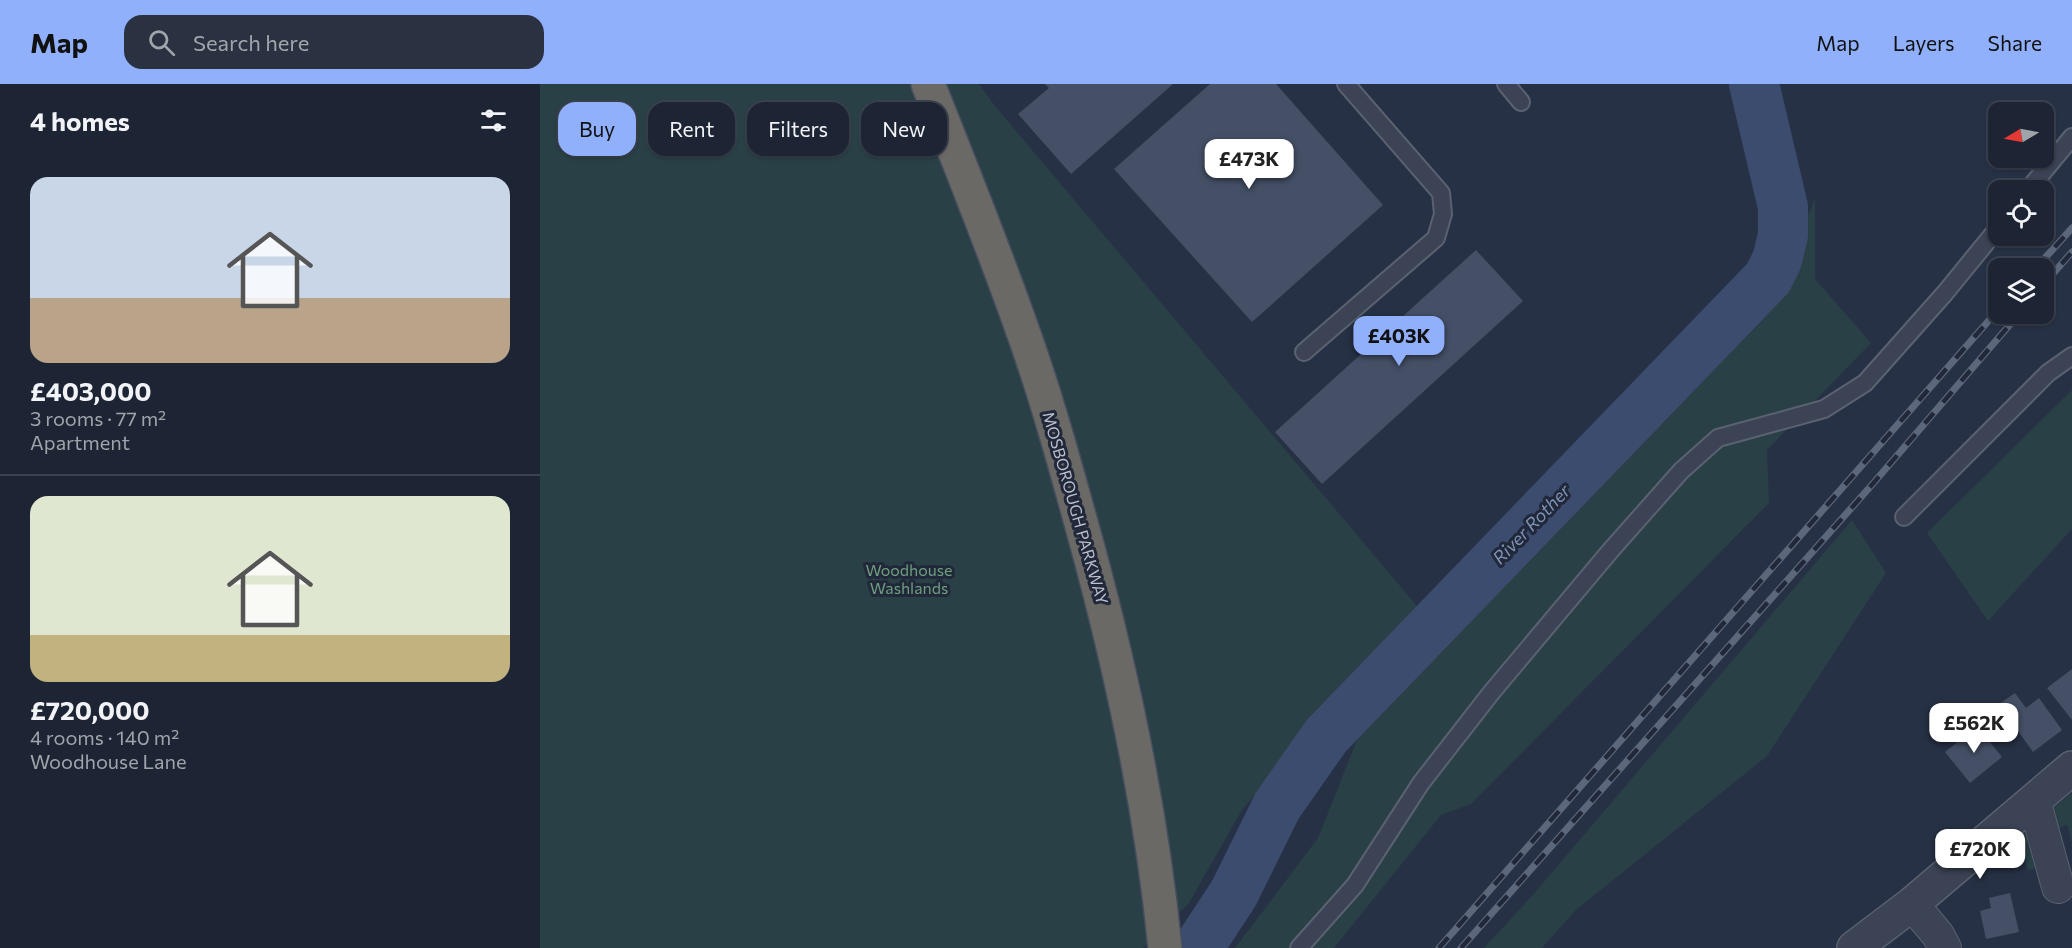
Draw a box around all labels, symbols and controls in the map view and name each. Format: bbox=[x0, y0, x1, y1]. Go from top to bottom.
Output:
search box bbox=[124, 15, 544, 69]
text: Map bbox=[30, 25, 88, 59]
icon: search bbox=[145, 26, 178, 59]
text: Search here bbox=[193, 29, 309, 56]
text: Map bbox=[1816, 30, 1860, 55]
text: Layers bbox=[1893, 30, 1955, 55]
text: Share bbox=[1988, 30, 2042, 55]
chip: Buy bbox=[558, 102, 636, 156]
chip: Rent bbox=[648, 102, 735, 156]
chip: Filters bbox=[747, 102, 849, 156]
chip: New bbox=[861, 102, 947, 156]
north arrow bbox=[1988, 102, 2054, 168]
map controls bbox=[1988, 102, 2054, 324]
icon: filters bbox=[477, 104, 510, 137]
text: 4 homes bbox=[30, 105, 130, 136]
pin: £473K bbox=[1207, 139, 1291, 190]
text: £473K bbox=[1219, 146, 1279, 170]
button: locate bbox=[1988, 180, 2054, 246]
icon: home bbox=[216, 216, 324, 324]
button: layers bbox=[1988, 258, 2054, 324]
pin: £403K bbox=[1357, 316, 1441, 367]
text: £403K bbox=[1367, 323, 1431, 347]
text: £403,000 bbox=[30, 375, 152, 406]
text: 3 rooms · 77 m² bbox=[30, 406, 166, 430]
street label: MOSBOROUGH PARKWAY bbox=[1039, 409, 1113, 607]
text: Apartment bbox=[30, 430, 130, 454]
water label: River Rother bbox=[1488, 479, 1575, 568]
icon: home bbox=[216, 535, 324, 643]
park label: Woodhouse Washlands bbox=[866, 560, 952, 597]
text: £720,000 bbox=[30, 694, 150, 725]
pin: £562K bbox=[1932, 703, 2016, 754]
text: £562K bbox=[1943, 710, 2005, 734]
text: 4 rooms · 140 m² bbox=[30, 725, 179, 749]
text: Woodhouse Lane bbox=[30, 749, 186, 773]
pin: £720K bbox=[1938, 829, 2022, 880]
text: £720K bbox=[1949, 836, 2011, 860]

